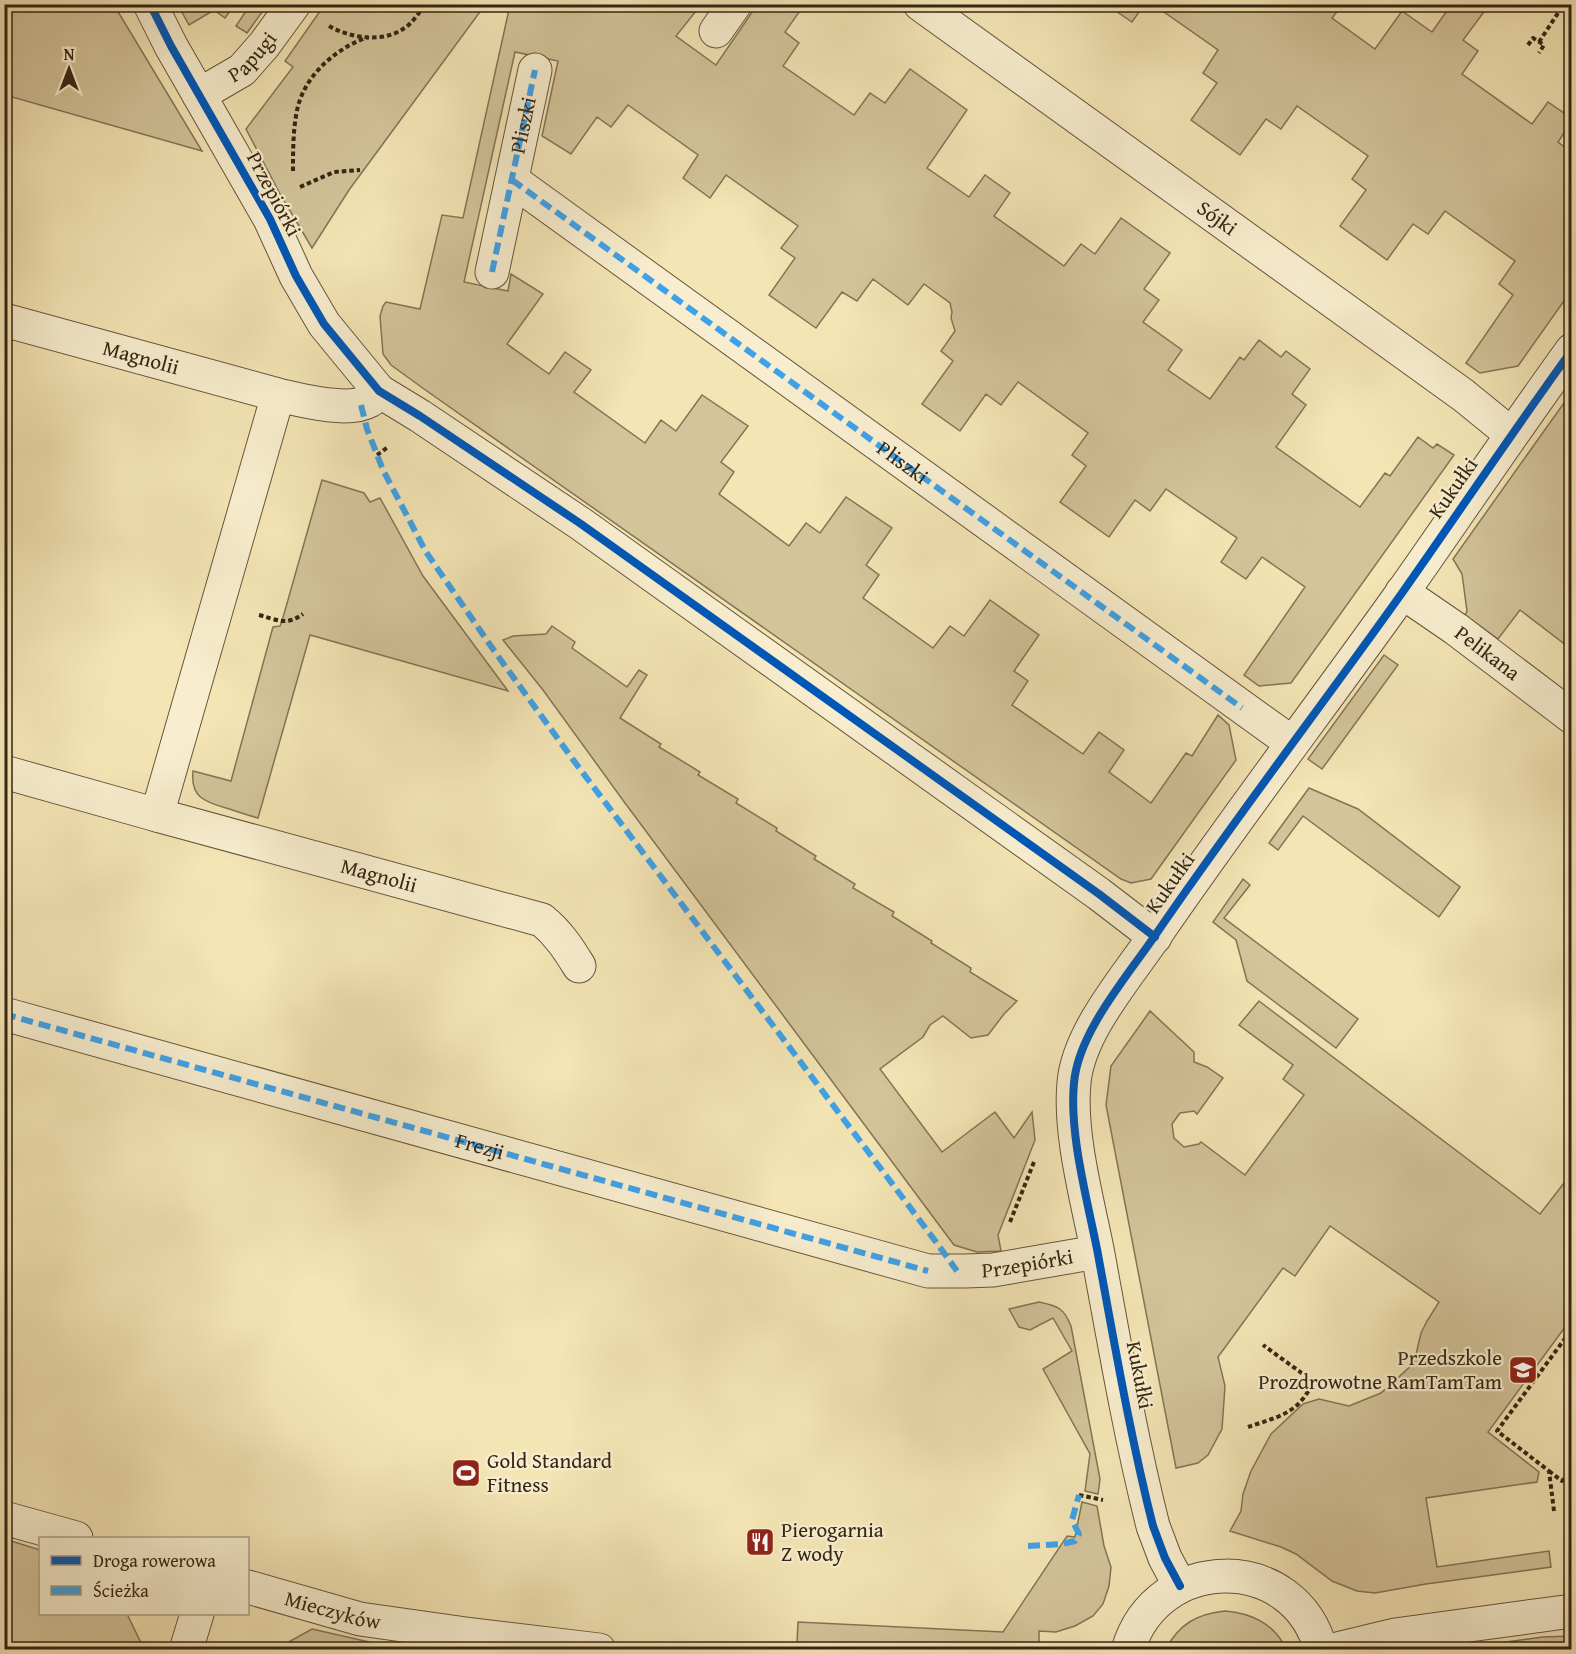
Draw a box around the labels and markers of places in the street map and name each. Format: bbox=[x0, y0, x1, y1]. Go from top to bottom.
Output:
place label: Przedszkole Prozdrowotne RamTamTam bbox=[1258, 1342, 1502, 1397]
school or university icon: Przedszkole Prozdrowotne RamTamTam bbox=[1507, 1354, 1539, 1386]
place label: Gold Standard Fitness bbox=[487, 1445, 613, 1500]
sports icon: Gold Standard Fitness bbox=[450, 1457, 482, 1489]
place label: Pierogarnia Z wody bbox=[781, 1514, 884, 1569]
restaurant icon: Pierogarnia Z wody bbox=[744, 1526, 776, 1558]

